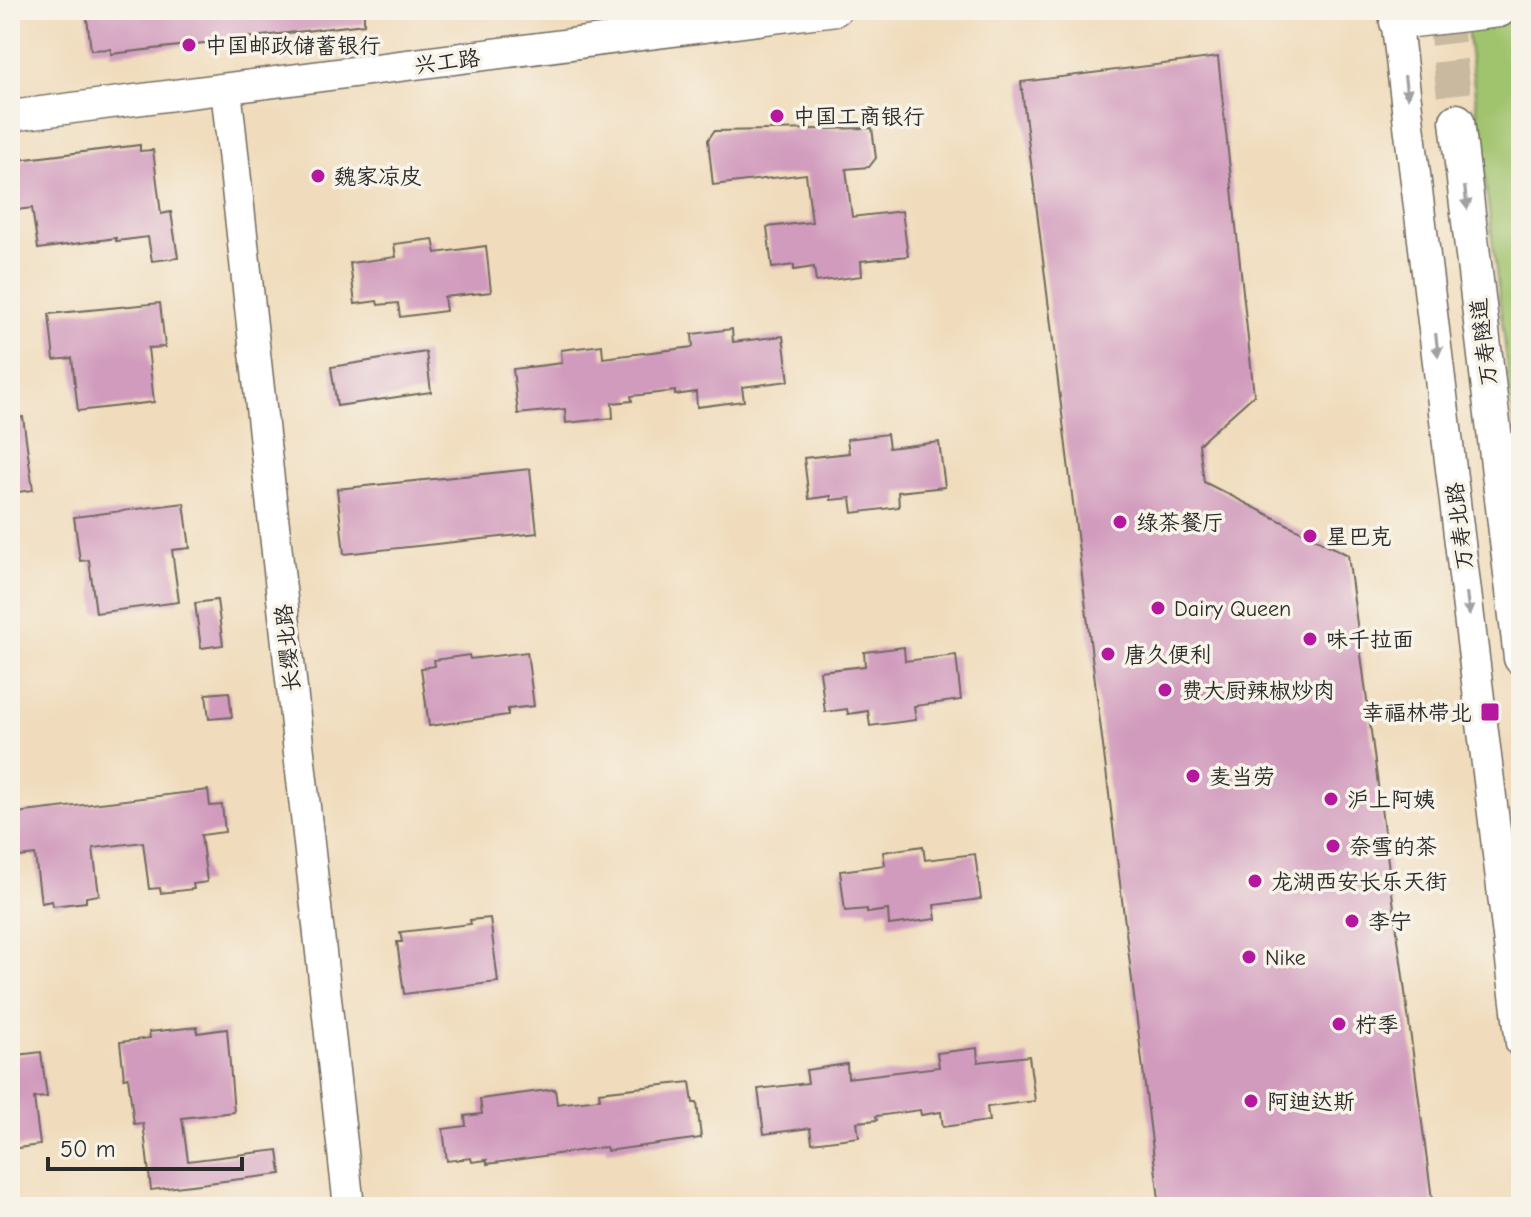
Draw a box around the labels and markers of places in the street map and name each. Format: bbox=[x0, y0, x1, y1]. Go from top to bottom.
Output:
place label: 中国邮政储蓄银行 bbox=[205, 33, 381, 59]
marker: 中国邮政储蓄银行 bbox=[180, 36, 198, 54]
place label: 中国工商银行 bbox=[793, 104, 925, 130]
marker: 中国工商银行 bbox=[768, 107, 786, 125]
place label: 魏家凉皮 bbox=[334, 164, 422, 190]
marker: 魏家凉皮 bbox=[309, 167, 327, 185]
place label: 绿茶餐厅 bbox=[1136, 510, 1224, 536]
marker: 绿茶餐厅 bbox=[1111, 513, 1129, 531]
place label: 星巴克 bbox=[1326, 524, 1392, 550]
marker: 星巴克 bbox=[1301, 527, 1319, 545]
place label: Dairy Queen bbox=[1174, 596, 1291, 622]
marker: Dairy Queen bbox=[1149, 599, 1167, 617]
place label: 味千拉面 bbox=[1326, 627, 1414, 653]
marker: 味千拉面 bbox=[1301, 630, 1319, 648]
place label: 唐久便利 bbox=[1124, 642, 1212, 668]
marker: 唐久便利 bbox=[1099, 645, 1117, 663]
place label: 费大厨辣椒炒肉 bbox=[1181, 678, 1335, 704]
marker: 费大厨辣椒炒肉 bbox=[1156, 681, 1174, 699]
place label: 幸福林带北 bbox=[1362, 700, 1472, 726]
marker: 幸福林带北 bbox=[1479, 701, 1501, 723]
place label: 麦当劳 bbox=[1209, 764, 1275, 790]
marker: 麦当劳 bbox=[1184, 767, 1202, 785]
place label: 沪上阿姨 bbox=[1347, 787, 1435, 813]
marker: 沪上阿姨 bbox=[1322, 790, 1340, 808]
place label: 奈雪的茶 bbox=[1349, 834, 1437, 860]
marker: 奈雪的茶 bbox=[1324, 837, 1342, 855]
place label: 龙湖西安长乐天街 bbox=[1271, 869, 1447, 895]
marker: 龙湖西安长乐天街 bbox=[1246, 872, 1264, 890]
place label: 李宁 bbox=[1368, 909, 1412, 935]
marker: 李宁 bbox=[1343, 912, 1361, 930]
place label: Nike bbox=[1265, 945, 1306, 971]
marker: Nike bbox=[1240, 948, 1258, 966]
place label: 柠季 bbox=[1355, 1012, 1399, 1038]
marker: 柠季 bbox=[1330, 1015, 1348, 1033]
place label: 阿迪达斯 bbox=[1267, 1089, 1355, 1115]
marker: 阿迪达斯 bbox=[1242, 1092, 1260, 1110]

